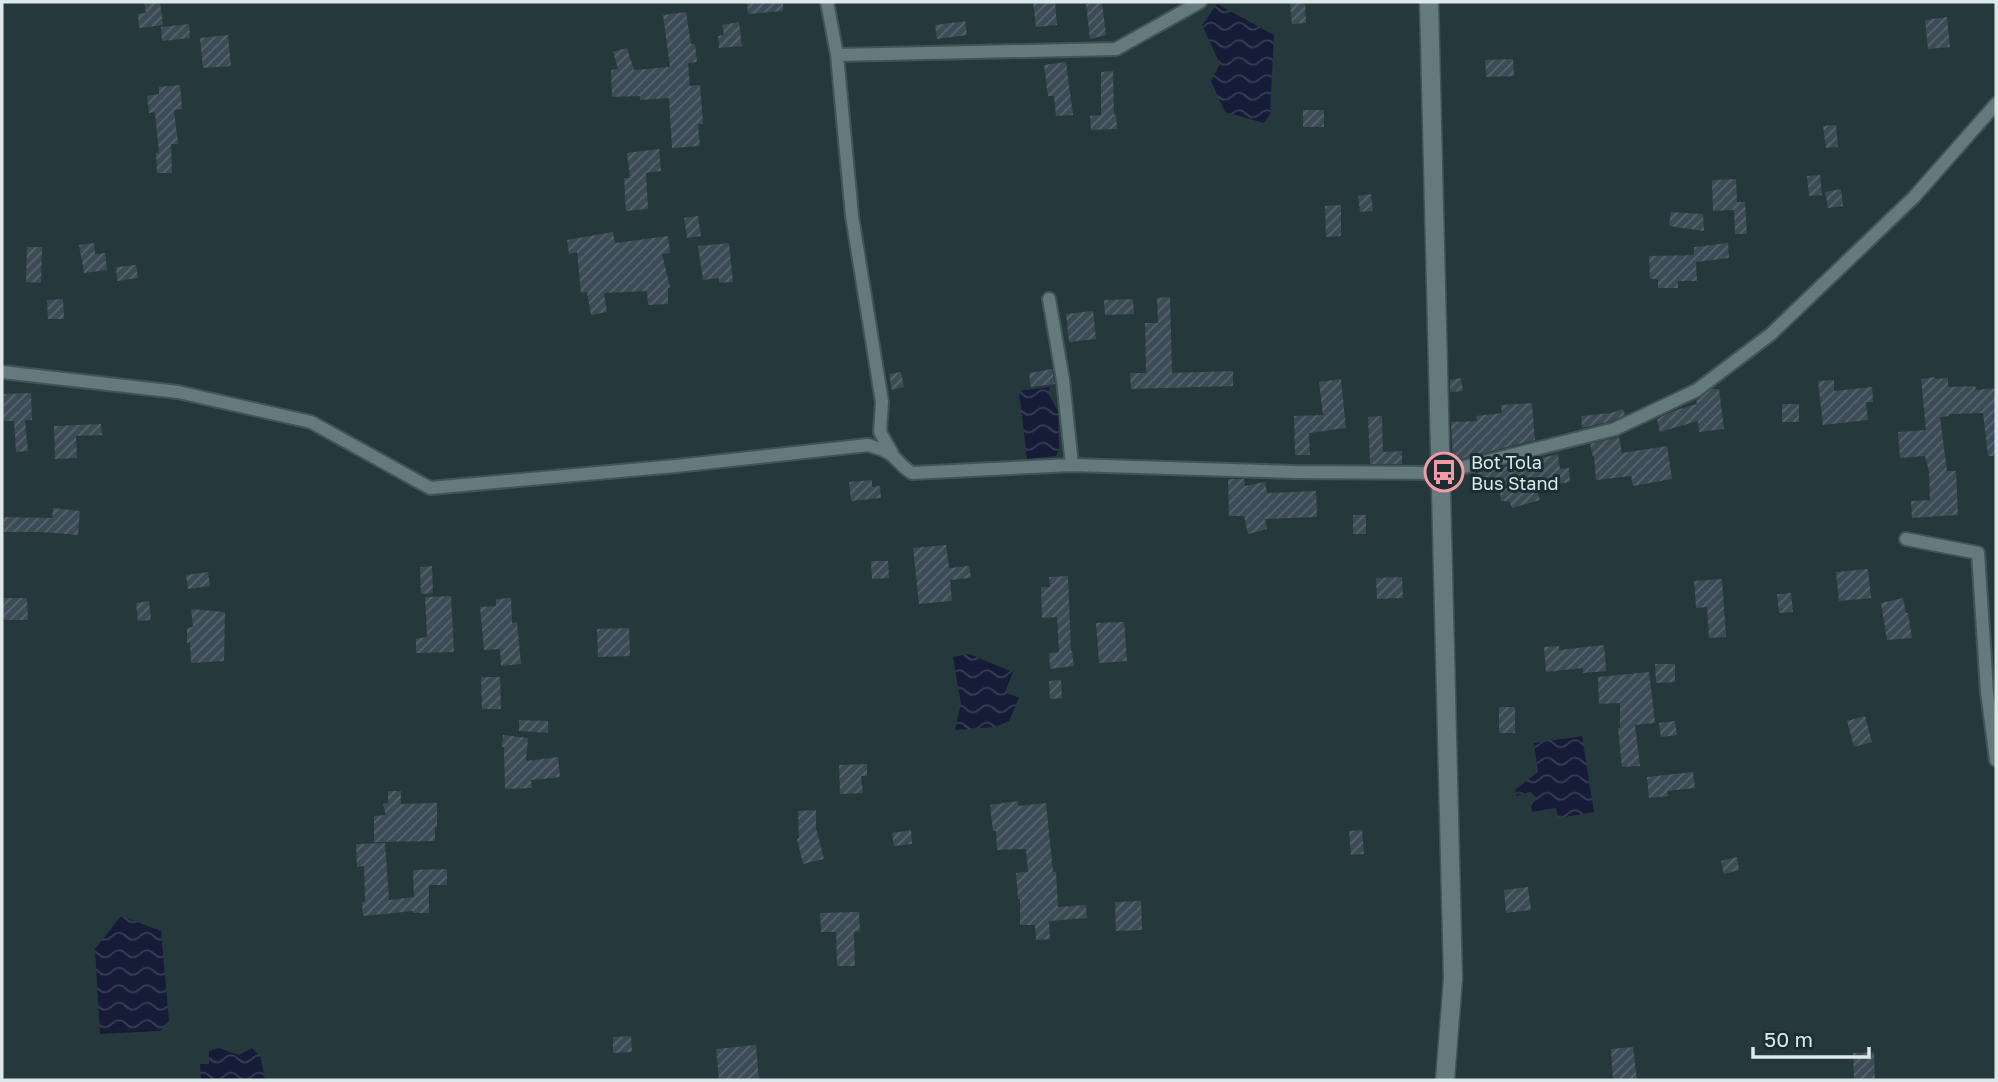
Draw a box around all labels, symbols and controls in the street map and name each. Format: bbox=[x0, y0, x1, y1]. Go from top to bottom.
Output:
bus stop icon: Bot Tola Bus Stand bbox=[1423, 451, 1465, 493]
place label: Bot Tola Bus Stand bbox=[1471, 451, 1559, 494]
scale bar bbox=[1753, 1016, 1868, 1060]
text: 50 m bbox=[1764, 1026, 1813, 1052]

